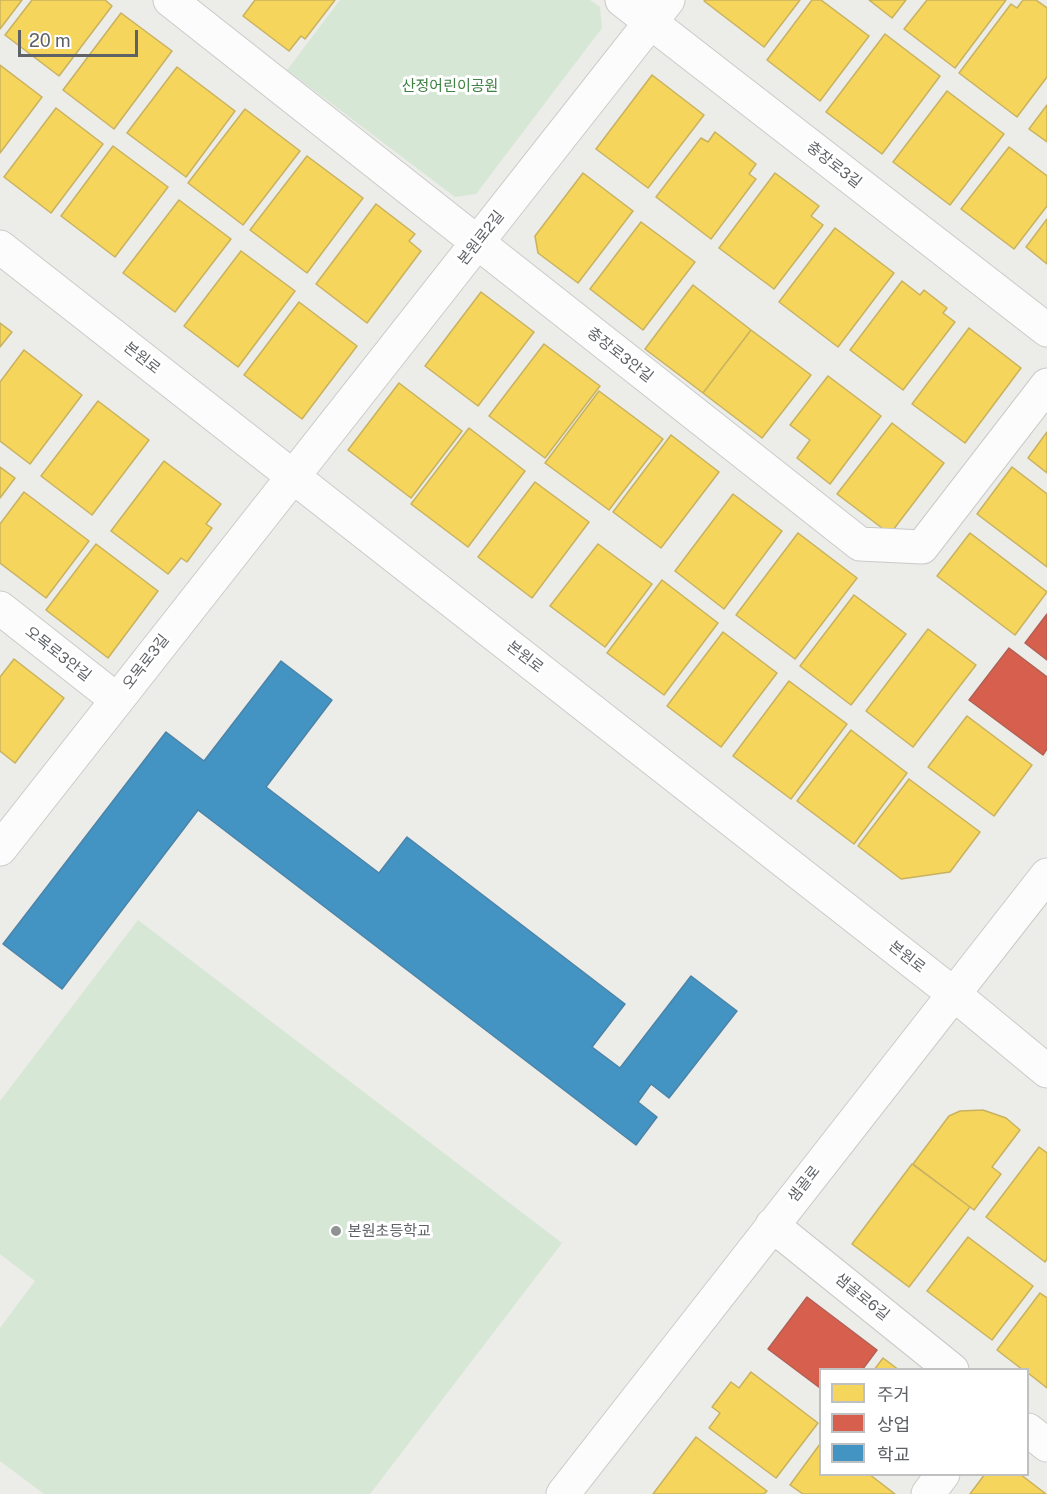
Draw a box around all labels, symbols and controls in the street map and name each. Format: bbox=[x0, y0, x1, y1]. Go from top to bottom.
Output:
scale bar bbox=[21, 18, 141, 56]
text: 20 m bbox=[29, 30, 71, 51]
park label: 산정어린이공원 bbox=[402, 77, 498, 95]
street label: 충장로3길 bbox=[803, 138, 865, 192]
street label: 본원로2길 bbox=[454, 207, 508, 269]
street label: 충장로3안길 bbox=[584, 324, 656, 386]
street label: 본원로 bbox=[120, 338, 164, 378]
street label: 오목로3안길 bbox=[22, 623, 94, 685]
street label: 오목로3길 bbox=[119, 631, 173, 693]
street label: 본원로 bbox=[503, 637, 547, 677]
street label: 본원로 bbox=[885, 937, 929, 977]
street label: 샘골로 bbox=[784, 1162, 824, 1206]
place label: 본원초등학교 bbox=[348, 1222, 431, 1240]
marker: 본원초등학교 bbox=[329, 1224, 343, 1238]
street label: 샘골로6길 bbox=[831, 1270, 893, 1324]
legend bbox=[819, 1368, 1029, 1476]
text: 주거 bbox=[877, 1384, 910, 1405]
text: 상업 bbox=[877, 1414, 910, 1435]
text: 학교 bbox=[877, 1444, 910, 1465]

